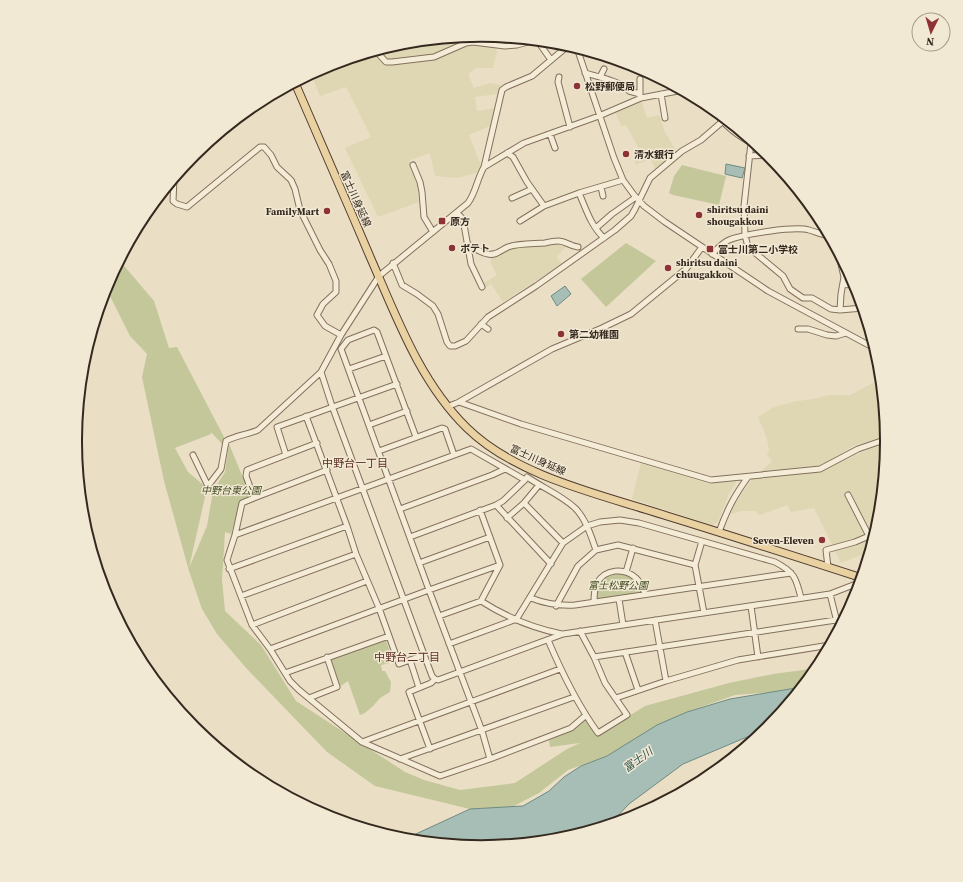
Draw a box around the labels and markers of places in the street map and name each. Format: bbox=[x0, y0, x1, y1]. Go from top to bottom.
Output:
place label: 松野郵便局 bbox=[585, 80, 635, 93]
marker: 松野郵便局 bbox=[572, 81, 582, 91]
place label: 清水銀行 bbox=[634, 148, 674, 161]
marker: 清水銀行 bbox=[621, 149, 631, 159]
place label: shiritsu daini shougakkou bbox=[707, 203, 769, 228]
place label: FamilyMart bbox=[266, 205, 319, 218]
marker: FamilyMart bbox=[322, 206, 332, 216]
marker: shiritsu daini shougakkou bbox=[694, 210, 704, 220]
place label: 原方 bbox=[450, 215, 470, 228]
marker: 原方 bbox=[437, 216, 447, 226]
place label: ポテト bbox=[460, 242, 490, 255]
marker: ポテト bbox=[447, 243, 457, 253]
place label: 富士川第二小学校 bbox=[718, 243, 798, 256]
marker: 富士川第二小学校 bbox=[705, 244, 715, 254]
place label: shiritsu daini chuugakkou bbox=[676, 256, 738, 281]
marker: shiritsu daini chuugakkou bbox=[663, 263, 673, 273]
place label: 第二幼稚園 bbox=[569, 328, 619, 341]
marker: 第二幼稚園 bbox=[556, 329, 566, 339]
place label: Seven-Eleven bbox=[753, 534, 814, 547]
marker: Seven-Eleven bbox=[817, 535, 827, 545]

